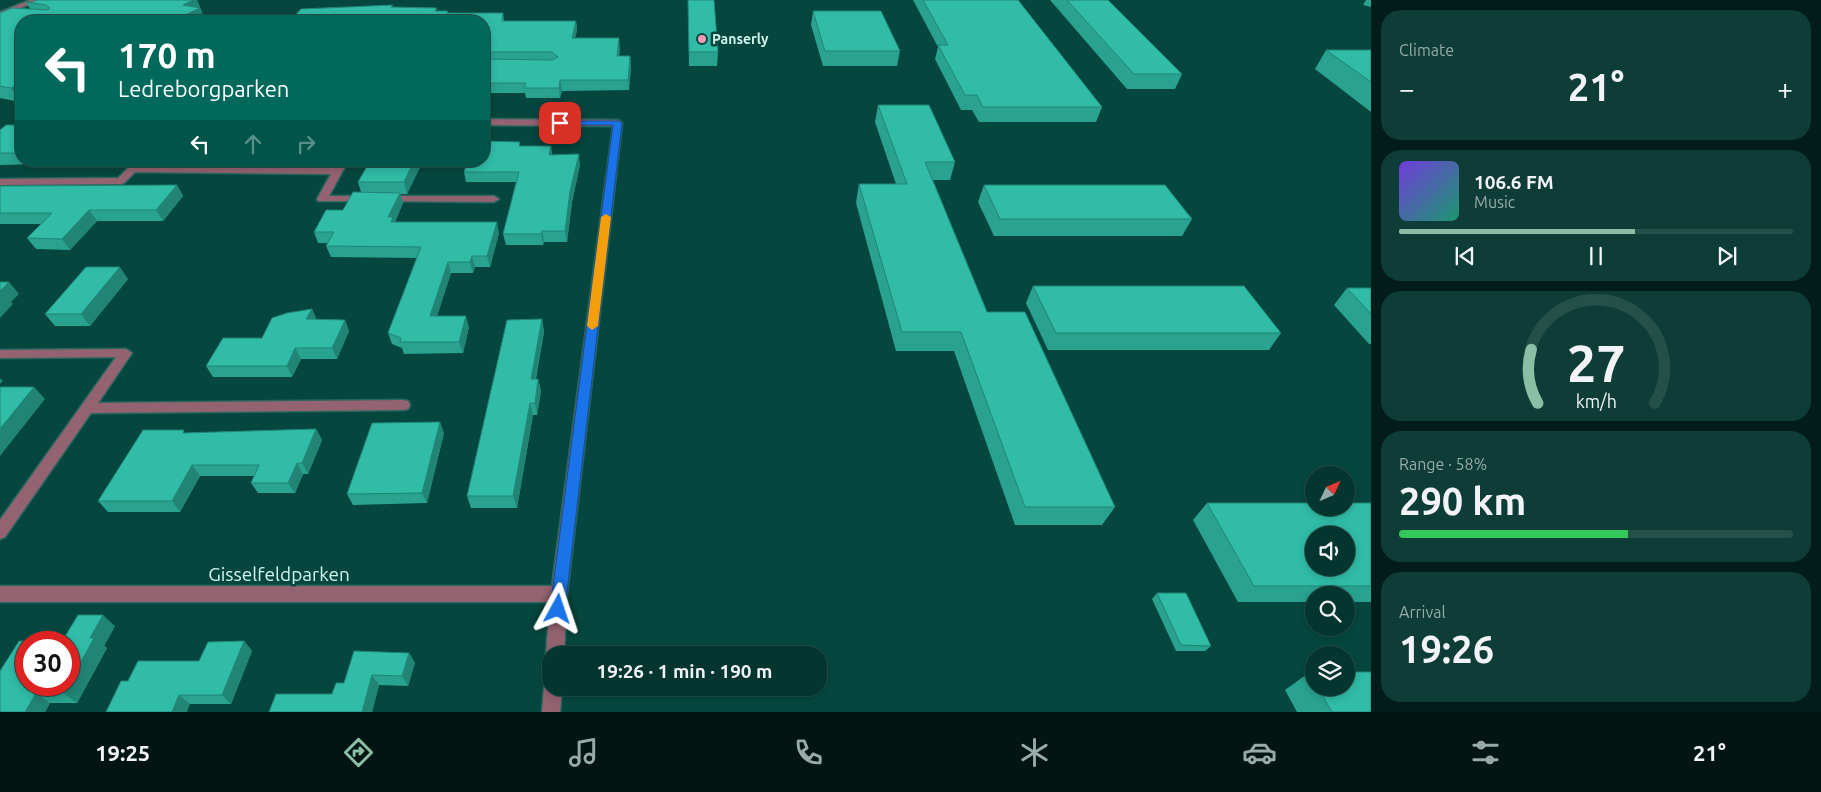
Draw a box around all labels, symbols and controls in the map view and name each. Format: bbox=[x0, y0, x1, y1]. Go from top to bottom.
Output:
place label: Panserly bbox=[712, 31, 769, 47]
marker: Panserly bbox=[696, 33, 708, 45]
icon: left bbox=[35, 35, 100, 100]
text: 170 m bbox=[118, 35, 216, 75]
text: Climate bbox=[1399, 41, 1454, 59]
text: 21° bbox=[1568, 66, 1624, 108]
text: − bbox=[1399, 73, 1415, 104]
text: + bbox=[1777, 73, 1793, 104]
text: Ledreborgparken bbox=[118, 76, 289, 101]
pin bbox=[539, 102, 581, 144]
icon: arrive bbox=[546, 109, 574, 137]
icon: left bbox=[186, 130, 214, 158]
icon: ahead bbox=[239, 130, 267, 158]
icon: right bbox=[292, 130, 320, 158]
text: 106.6 FM bbox=[1474, 171, 1554, 193]
text: Music bbox=[1474, 193, 1515, 211]
icon: previous bbox=[1451, 242, 1479, 270]
icon: pause bbox=[1582, 242, 1610, 270]
icon: next bbox=[1713, 242, 1741, 270]
text: 27 bbox=[1567, 334, 1625, 392]
text: km/h bbox=[1575, 391, 1617, 411]
text: Range · 58% bbox=[1399, 455, 1487, 473]
north arrow bbox=[1305, 466, 1355, 516]
map controls bbox=[1305, 466, 1355, 696]
text: 290 km bbox=[1399, 480, 1526, 522]
button: sound bbox=[1305, 526, 1355, 576]
street label: Gisselfeldparken bbox=[208, 563, 350, 585]
position arrow bbox=[531, 582, 583, 634]
button: search bbox=[1305, 586, 1355, 636]
text: Arrival bbox=[1399, 603, 1446, 621]
text: 19:26 bbox=[1399, 628, 1494, 670]
speed limit sign: 30 bbox=[15, 631, 80, 696]
button: layers bbox=[1305, 646, 1355, 696]
text: 19:26 · 1 min · 190 m bbox=[597, 660, 772, 682]
icon: directions bbox=[341, 735, 376, 770]
icon: music bbox=[566, 735, 601, 770]
icon: phone bbox=[791, 735, 826, 770]
icon: climate bbox=[1017, 735, 1052, 770]
icon: car bbox=[1242, 735, 1277, 770]
icon: filters bbox=[1468, 735, 1503, 770]
text: 19:25 bbox=[95, 740, 150, 765]
text: 21° bbox=[1693, 740, 1726, 765]

